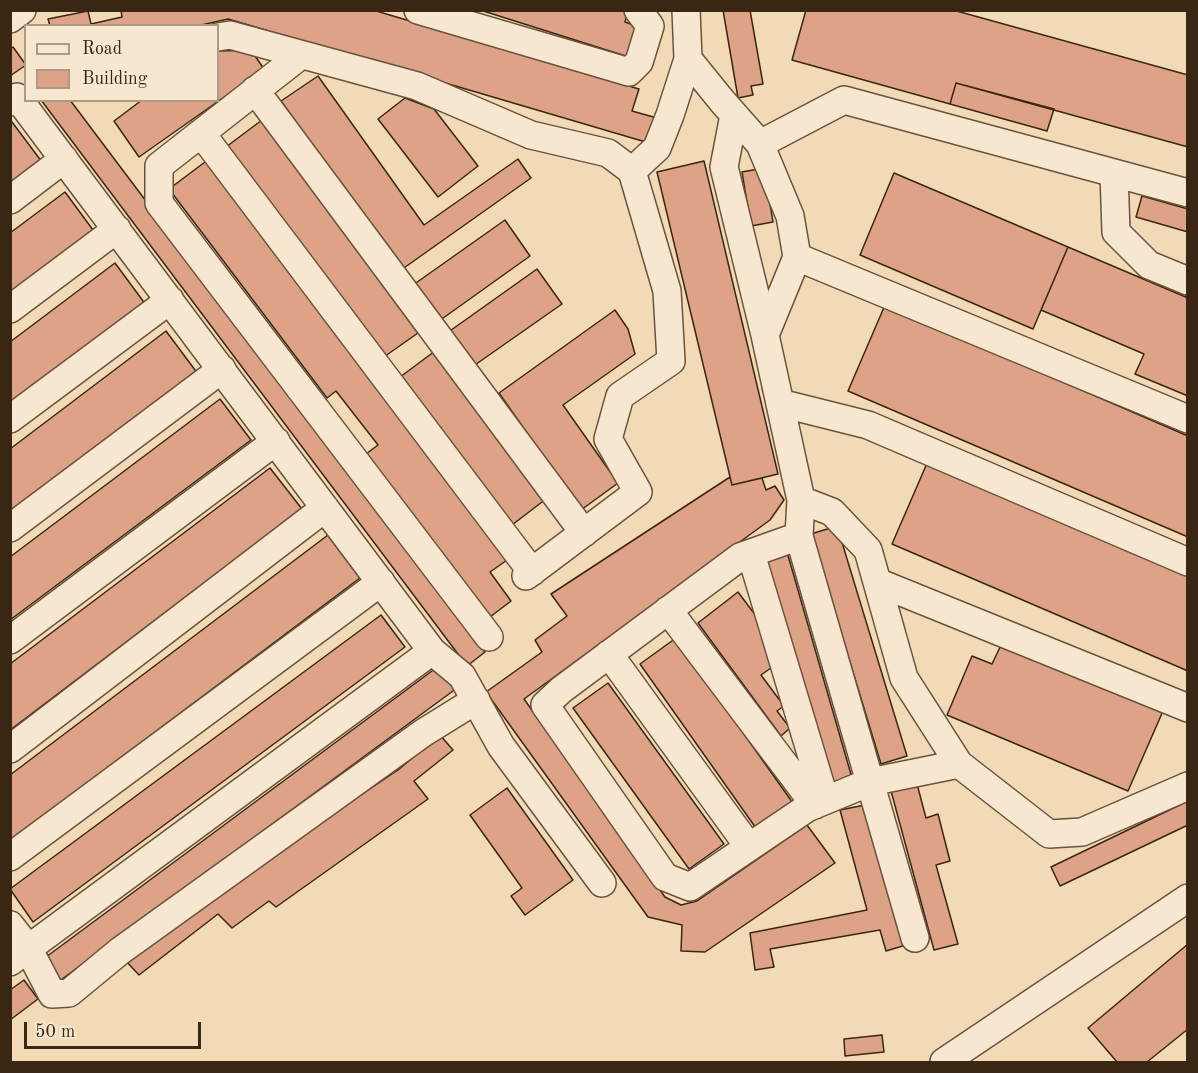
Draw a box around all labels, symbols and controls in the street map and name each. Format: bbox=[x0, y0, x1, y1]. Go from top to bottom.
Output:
legend bbox=[24, 24, 219, 102]
text: Road bbox=[82, 40, 122, 58]
text: Building bbox=[82, 70, 147, 88]
scale bar bbox=[27, 1010, 204, 1048]
text: 50 m bbox=[35, 1023, 75, 1041]

